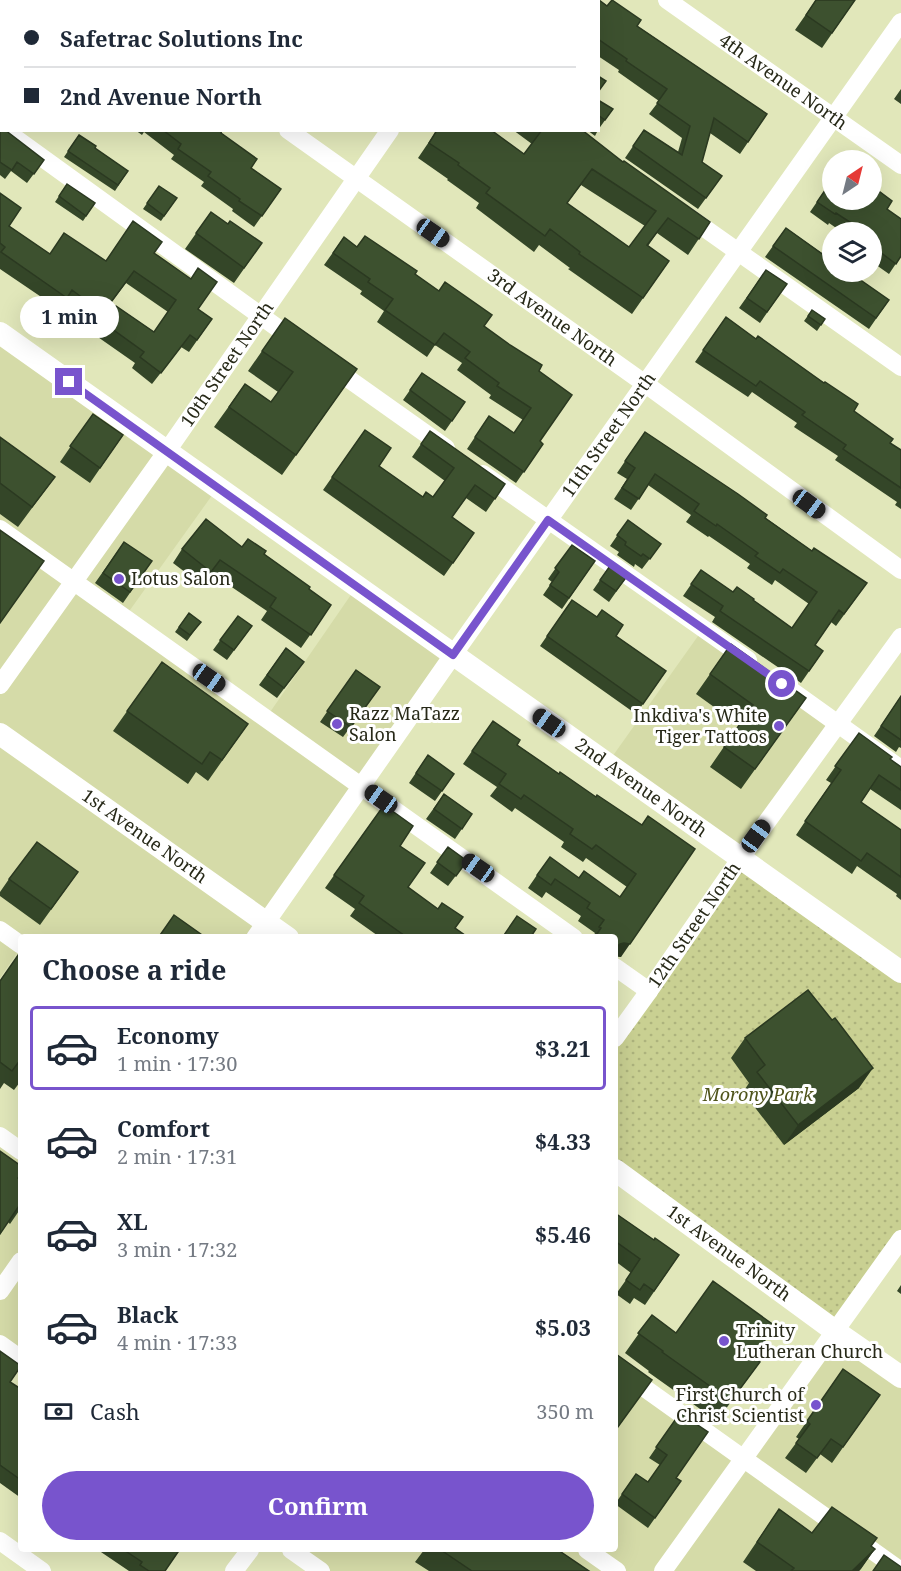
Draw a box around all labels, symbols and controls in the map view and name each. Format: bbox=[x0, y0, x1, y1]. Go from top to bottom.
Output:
text: Safetrac Solutions Inc bbox=[60, 23, 303, 53]
street label: 4th Avenue North bbox=[715, 27, 853, 135]
text: 2nd Avenue North bbox=[60, 81, 262, 111]
north arrow bbox=[822, 150, 882, 210]
map controls bbox=[822, 150, 882, 282]
car bbox=[413, 215, 453, 251]
button: layers bbox=[822, 222, 882, 282]
street label: 3rd Avenue North bbox=[483, 263, 622, 371]
callout: 1 min bbox=[20, 295, 118, 337]
street label: 10th Street North bbox=[174, 296, 278, 431]
text: 1 min bbox=[41, 303, 98, 330]
street label: 11th Street North bbox=[555, 367, 660, 502]
route end bbox=[55, 368, 82, 395]
car bbox=[789, 486, 829, 522]
place label: Lotus Salon bbox=[131, 566, 231, 590]
marker: Lotus Salon bbox=[112, 572, 126, 586]
car bbox=[189, 660, 229, 696]
route start bbox=[768, 670, 795, 697]
place label: Razz MaTazz Salon bbox=[349, 701, 460, 746]
place label: Inkdiva's White Tiger Tattoos bbox=[633, 703, 767, 748]
car bbox=[529, 705, 569, 741]
marker: Razz MaTazz Salon bbox=[330, 717, 344, 731]
marker: Inkdiva's White Tiger Tattoos bbox=[772, 719, 786, 733]
street label: 2nd Avenue North bbox=[571, 732, 713, 842]
car bbox=[361, 781, 401, 817]
street label: 1st Avenue North bbox=[77, 783, 213, 888]
car bbox=[738, 816, 774, 856]
car bbox=[458, 850, 498, 886]
street label: 12th Street North bbox=[642, 857, 745, 992]
text: Choose a ride bbox=[42, 951, 227, 988]
text: Economy bbox=[117, 1020, 219, 1050]
icon: car bbox=[45, 1021, 99, 1075]
text: $3.21 bbox=[535, 1033, 591, 1063]
text: 1 min · 17:30 bbox=[117, 1050, 237, 1077]
park label: Morony Park bbox=[702, 1082, 814, 1106]
text: Comfort bbox=[117, 1113, 210, 1143]
icon: car bbox=[45, 1114, 99, 1168]
text: $4.33 bbox=[535, 1126, 591, 1156]
text: 2 min · 17:31 bbox=[117, 1143, 237, 1170]
street label: 1st Avenue North bbox=[662, 1199, 796, 1306]
text: XL bbox=[117, 1206, 148, 1236]
icon: car bbox=[45, 1207, 99, 1261]
text: $5.46 bbox=[535, 1219, 591, 1249]
text: 3 min · 17:32 bbox=[117, 1236, 237, 1263]
text: Black bbox=[117, 1299, 178, 1329]
icon: car bbox=[45, 1300, 99, 1354]
text: $5.03 bbox=[535, 1312, 591, 1342]
place label: Trinity Lutheran Church bbox=[736, 1318, 883, 1363]
text: 4 min · 17:33 bbox=[117, 1329, 237, 1356]
marker: Trinity Lutheran Church bbox=[717, 1334, 731, 1348]
place label: First Church of Christ Scientist bbox=[676, 1382, 805, 1427]
icon: cash bbox=[42, 1395, 75, 1428]
text: Cash bbox=[90, 1396, 140, 1426]
text: 350 m bbox=[536, 1398, 594, 1425]
marker: First Church of Christ Scientist bbox=[809, 1398, 823, 1412]
button: Confirm bbox=[42, 1471, 594, 1540]

